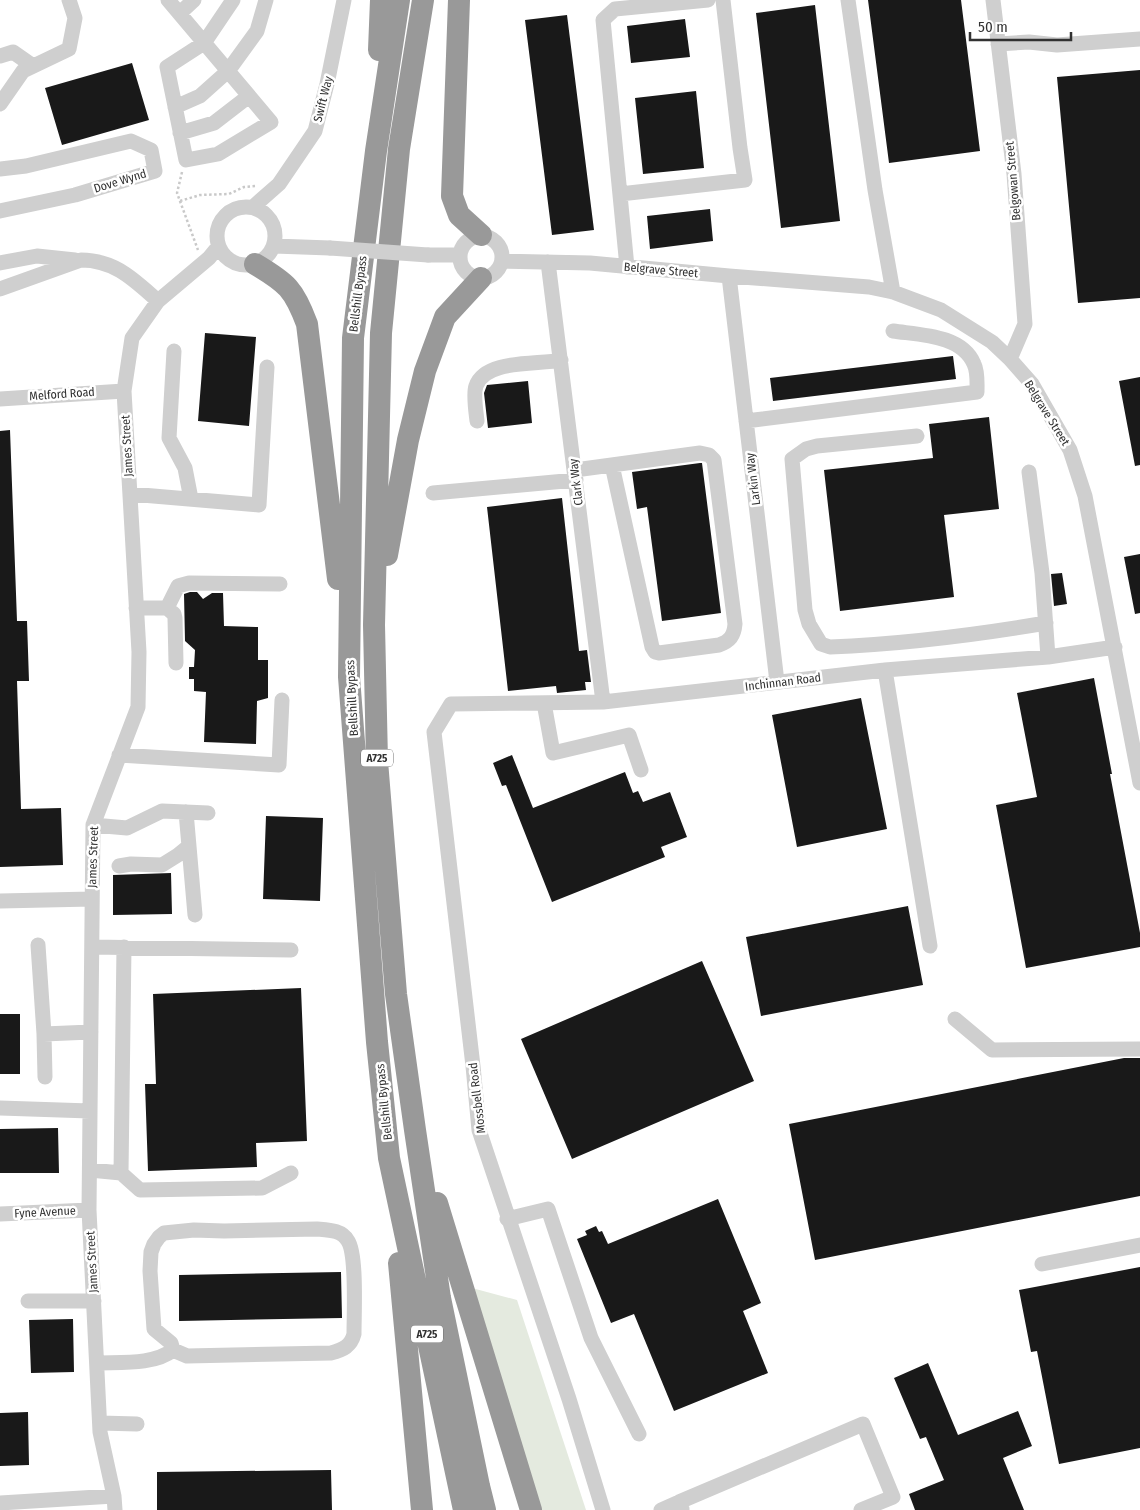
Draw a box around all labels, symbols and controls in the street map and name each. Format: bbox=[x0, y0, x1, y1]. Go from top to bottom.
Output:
scale bar bbox=[970, 10, 1071, 42]
text: 50 m bbox=[978, 18, 1008, 36]
street label: Swift Way bbox=[311, 74, 336, 123]
street label: Belgowan Street bbox=[1003, 141, 1023, 221]
street label: Dove Wynd bbox=[92, 166, 148, 196]
street label: Bellshill Bypass bbox=[346, 255, 370, 333]
street label: Belgrave Street bbox=[623, 260, 699, 280]
street label: Belgrave Street bbox=[1021, 378, 1073, 448]
street label: Melford Road bbox=[29, 385, 95, 403]
street label: James Street bbox=[118, 415, 136, 477]
street label: Larkin Way bbox=[743, 451, 763, 506]
street label: Clark Way bbox=[566, 457, 586, 506]
street label: Bellshill Bypass bbox=[343, 659, 361, 737]
street label: Inchinnan Road bbox=[744, 670, 822, 694]
road number: A725 bbox=[361, 750, 393, 766]
street label: James Street bbox=[85, 826, 101, 888]
street label: Mossbell Road bbox=[466, 1062, 488, 1134]
street label: Bellshill Bypass bbox=[373, 1063, 395, 1141]
street label: Fyne Avenue bbox=[14, 1203, 76, 1221]
street label: James Street bbox=[83, 1231, 101, 1293]
road number: A725 bbox=[411, 1326, 443, 1342]

